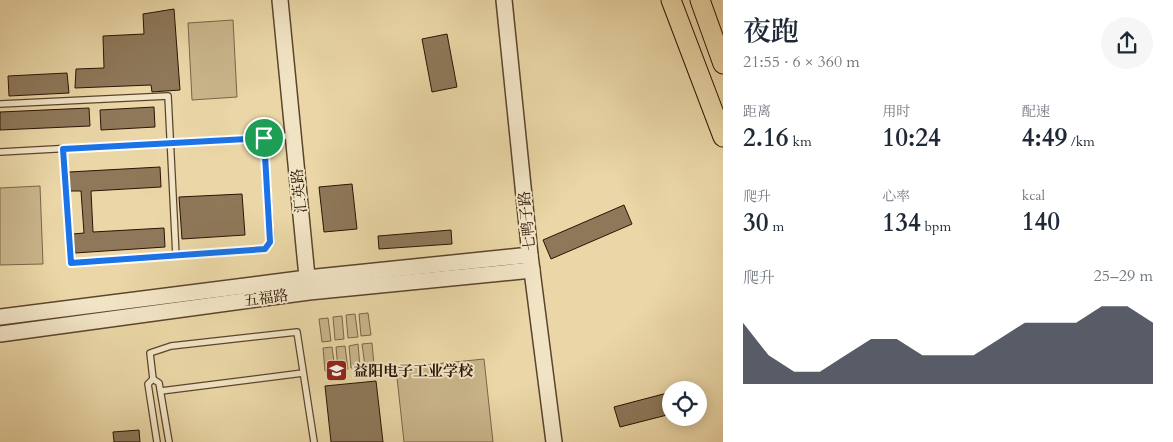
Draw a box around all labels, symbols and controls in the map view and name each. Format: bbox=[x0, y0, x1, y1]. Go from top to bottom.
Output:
text: 夜跑 bbox=[743, 13, 799, 51]
button: share bbox=[1101, 17, 1153, 69]
text: 21:55 · 6 × 360 m bbox=[743, 51, 860, 73]
text: 距离 bbox=[743, 102, 771, 121]
text: 用时 bbox=[882, 102, 910, 121]
text: 配速 bbox=[1022, 102, 1050, 121]
pin bbox=[243, 117, 285, 159]
text: 2.16 bbox=[743, 121, 789, 155]
text: 10:24 bbox=[882, 121, 941, 155]
text: 4:49 bbox=[1022, 121, 1067, 155]
icon: arrive bbox=[250, 124, 278, 152]
text: km bbox=[789, 132, 812, 151]
text: /km bbox=[1067, 132, 1095, 151]
street label: 汇英路 bbox=[287, 168, 311, 214]
text: kcal bbox=[1022, 186, 1045, 205]
text: 爬升 bbox=[743, 187, 771, 206]
text: 心率 bbox=[882, 187, 910, 206]
street label: 七鸭子路 bbox=[514, 190, 540, 252]
text: 140 bbox=[1022, 205, 1060, 239]
text: 30 bbox=[743, 206, 769, 240]
text: 134 bbox=[882, 206, 921, 240]
text: m bbox=[769, 217, 784, 236]
text: bpm bbox=[921, 217, 951, 236]
text: 25–29 m bbox=[1094, 265, 1153, 287]
text: 爬升 bbox=[743, 267, 775, 289]
street label: 五福路 bbox=[242, 285, 290, 311]
school or university icon: 益阳电子工业学校 bbox=[325, 359, 349, 383]
place label: 益阳电子工业学校 bbox=[353, 361, 474, 381]
map controls bbox=[662, 381, 707, 426]
button: locate bbox=[662, 381, 707, 426]

